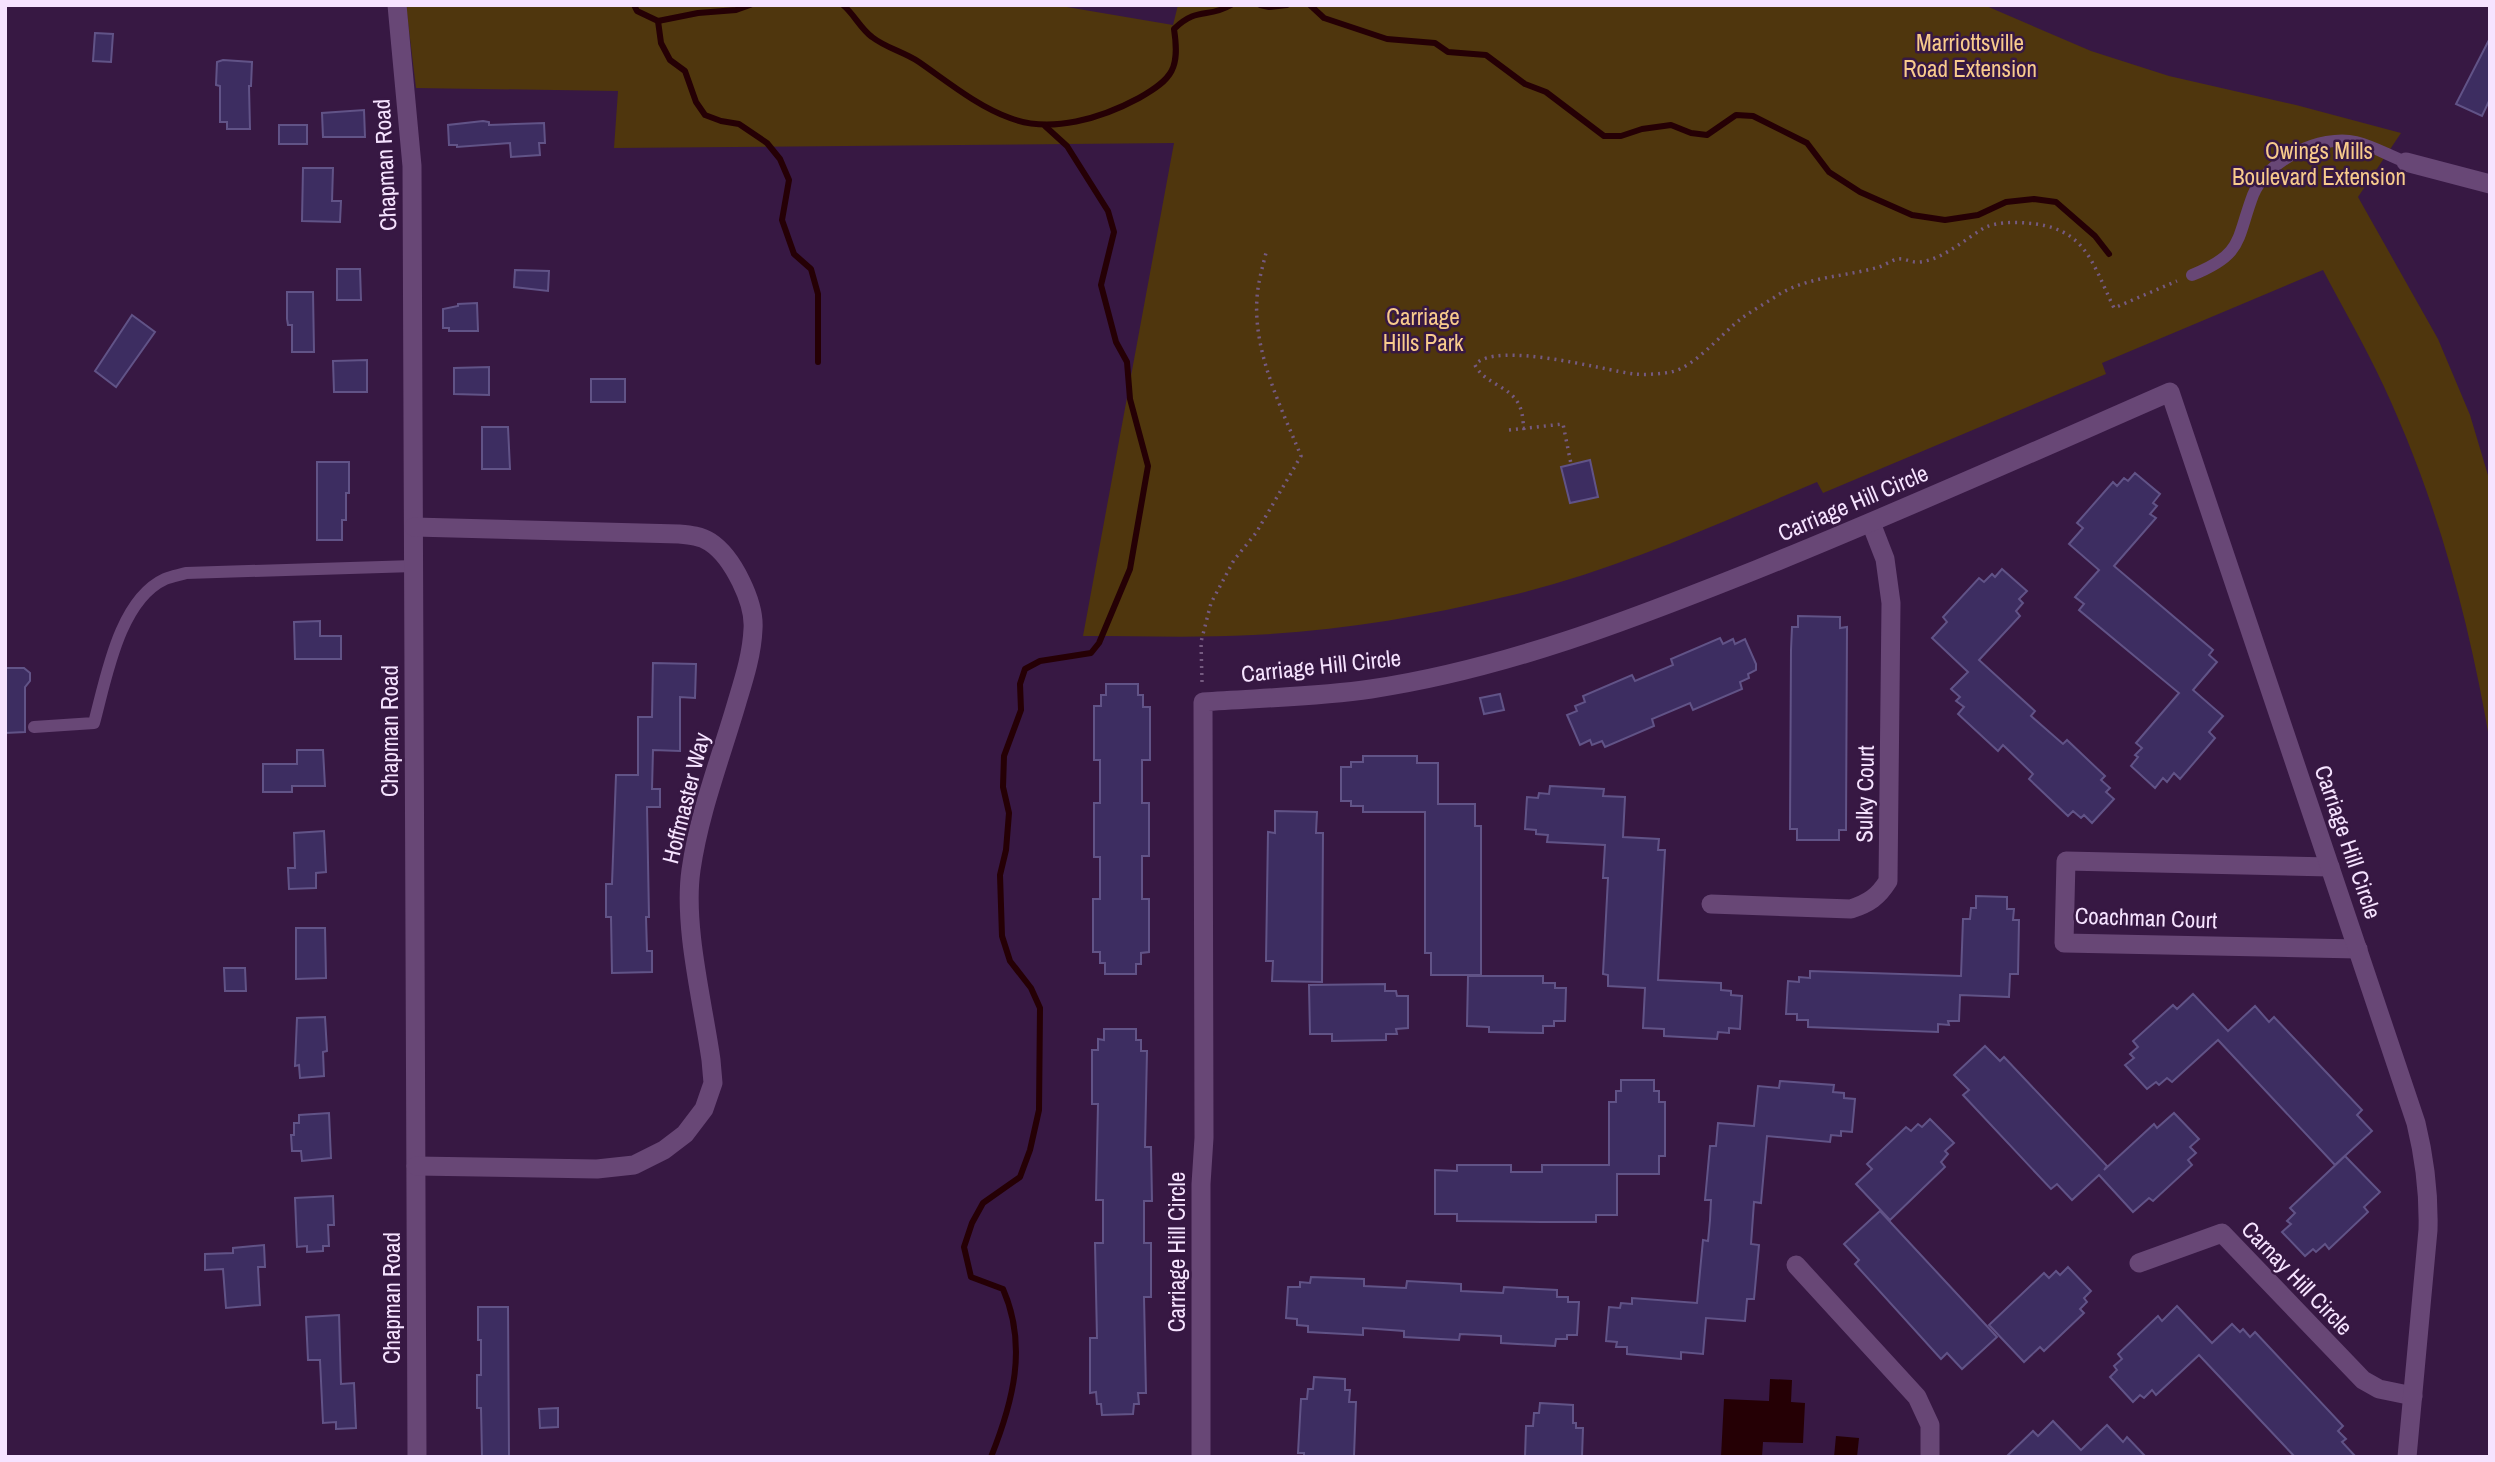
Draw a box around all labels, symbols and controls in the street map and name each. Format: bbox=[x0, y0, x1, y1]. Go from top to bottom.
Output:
park label: Marriottsville Road Extension bbox=[1903, 27, 2037, 84]
street label: Chapman Road bbox=[366, 98, 403, 232]
park label: Owings Mills Boulevard Extension bbox=[2232, 135, 2406, 192]
park label: Carriage Hills Park bbox=[1383, 301, 1464, 358]
street label: Carriage Hill Circle bbox=[1773, 457, 1933, 548]
street label: Carriage Hill Circle bbox=[1240, 642, 1402, 689]
street label: Chapman Road bbox=[374, 665, 405, 797]
street label: Hoffmaster Way bbox=[654, 728, 717, 867]
street label: Sulky Court bbox=[1848, 745, 1881, 843]
street label: Carriage Hill Circle bbox=[2308, 761, 2389, 923]
street label: Coachman Court bbox=[2074, 900, 2218, 935]
street label: Carriage Hill Circle bbox=[1161, 1172, 1192, 1332]
street label: Carnay Hill Circle bbox=[2235, 1214, 2360, 1342]
street label: Chapman Road bbox=[376, 1232, 407, 1364]

